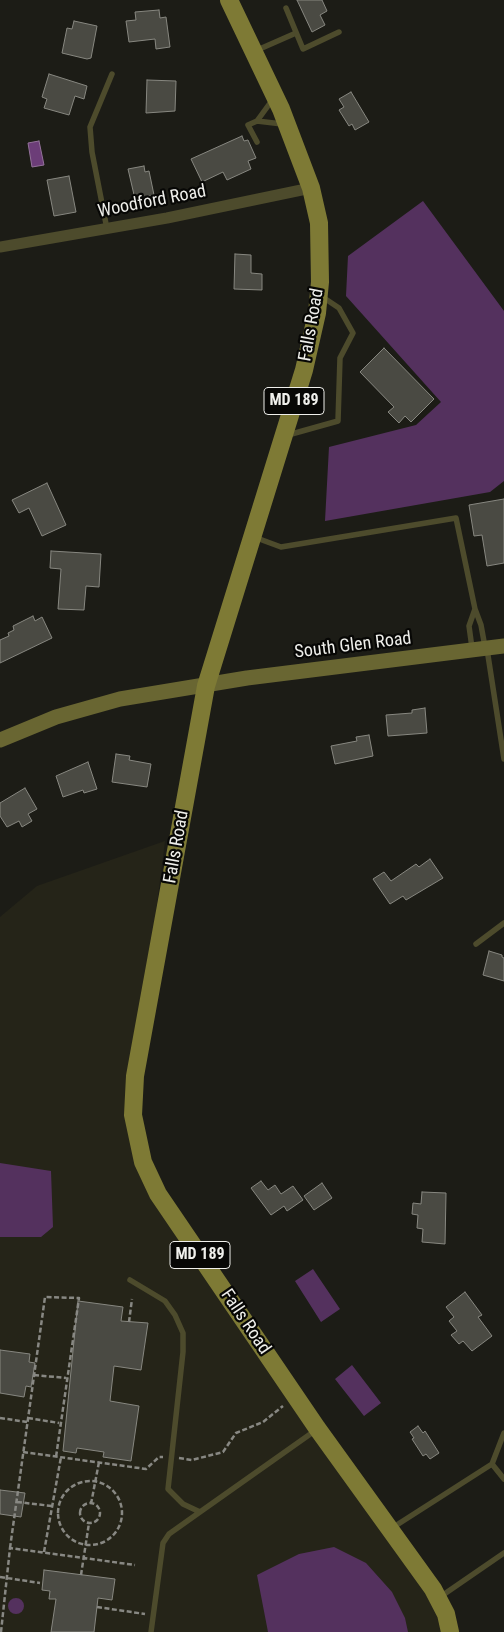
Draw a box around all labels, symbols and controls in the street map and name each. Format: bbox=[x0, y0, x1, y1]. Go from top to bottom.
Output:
street label: Woodford Road bbox=[96, 181, 208, 223]
street label: Falls Road bbox=[295, 287, 329, 363]
road number: MD 189 bbox=[264, 388, 324, 414]
street label: South Glen Road bbox=[293, 628, 413, 664]
street label: Falls Road bbox=[160, 809, 194, 885]
road number: MD 189 bbox=[170, 1242, 230, 1268]
street label: Falls Road bbox=[215, 1285, 275, 1359]

